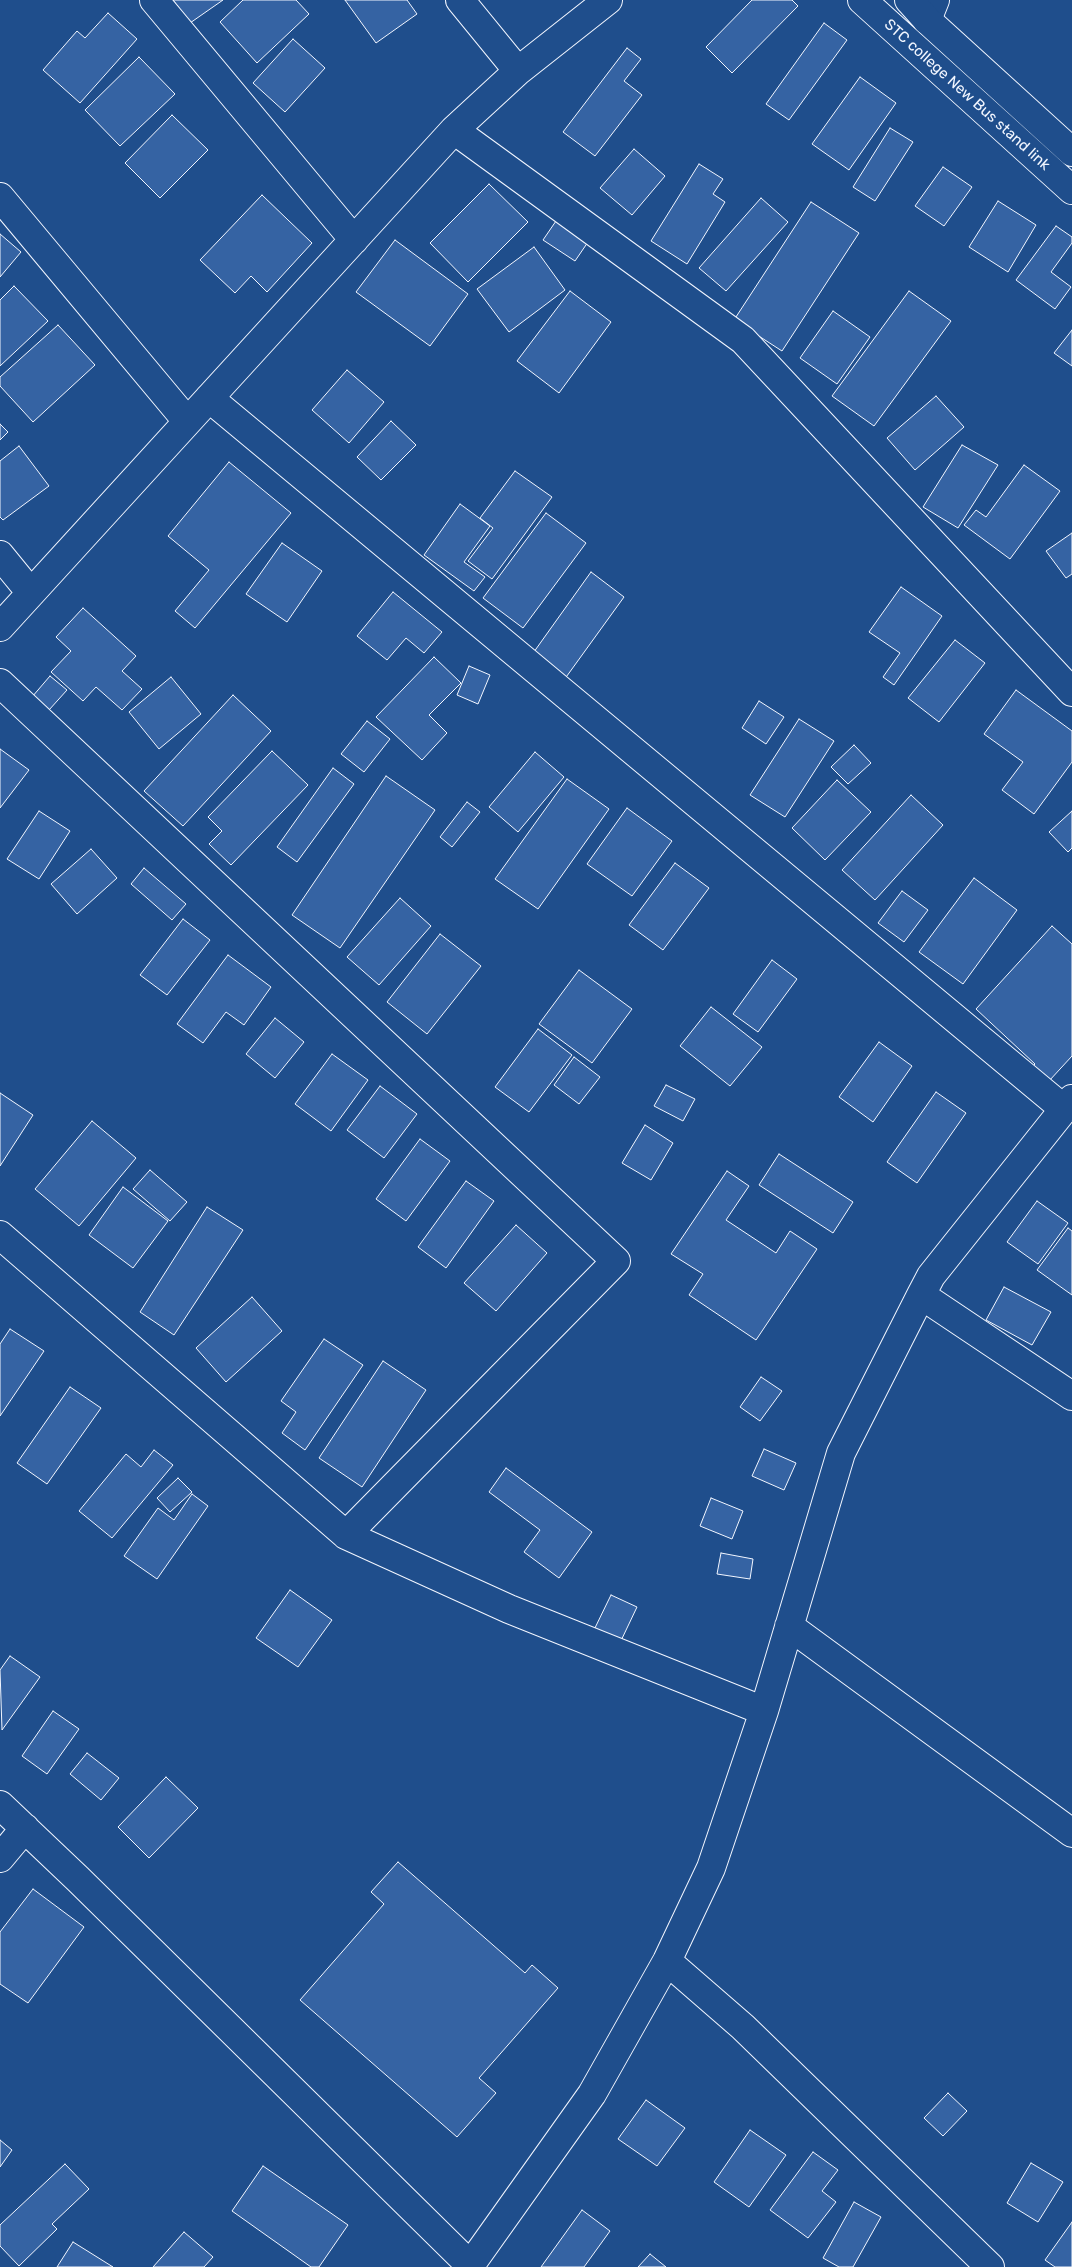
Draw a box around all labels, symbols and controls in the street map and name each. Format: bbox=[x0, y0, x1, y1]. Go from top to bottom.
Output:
street label: STC college New Bus stand link bbox=[880, 16, 1054, 174]

